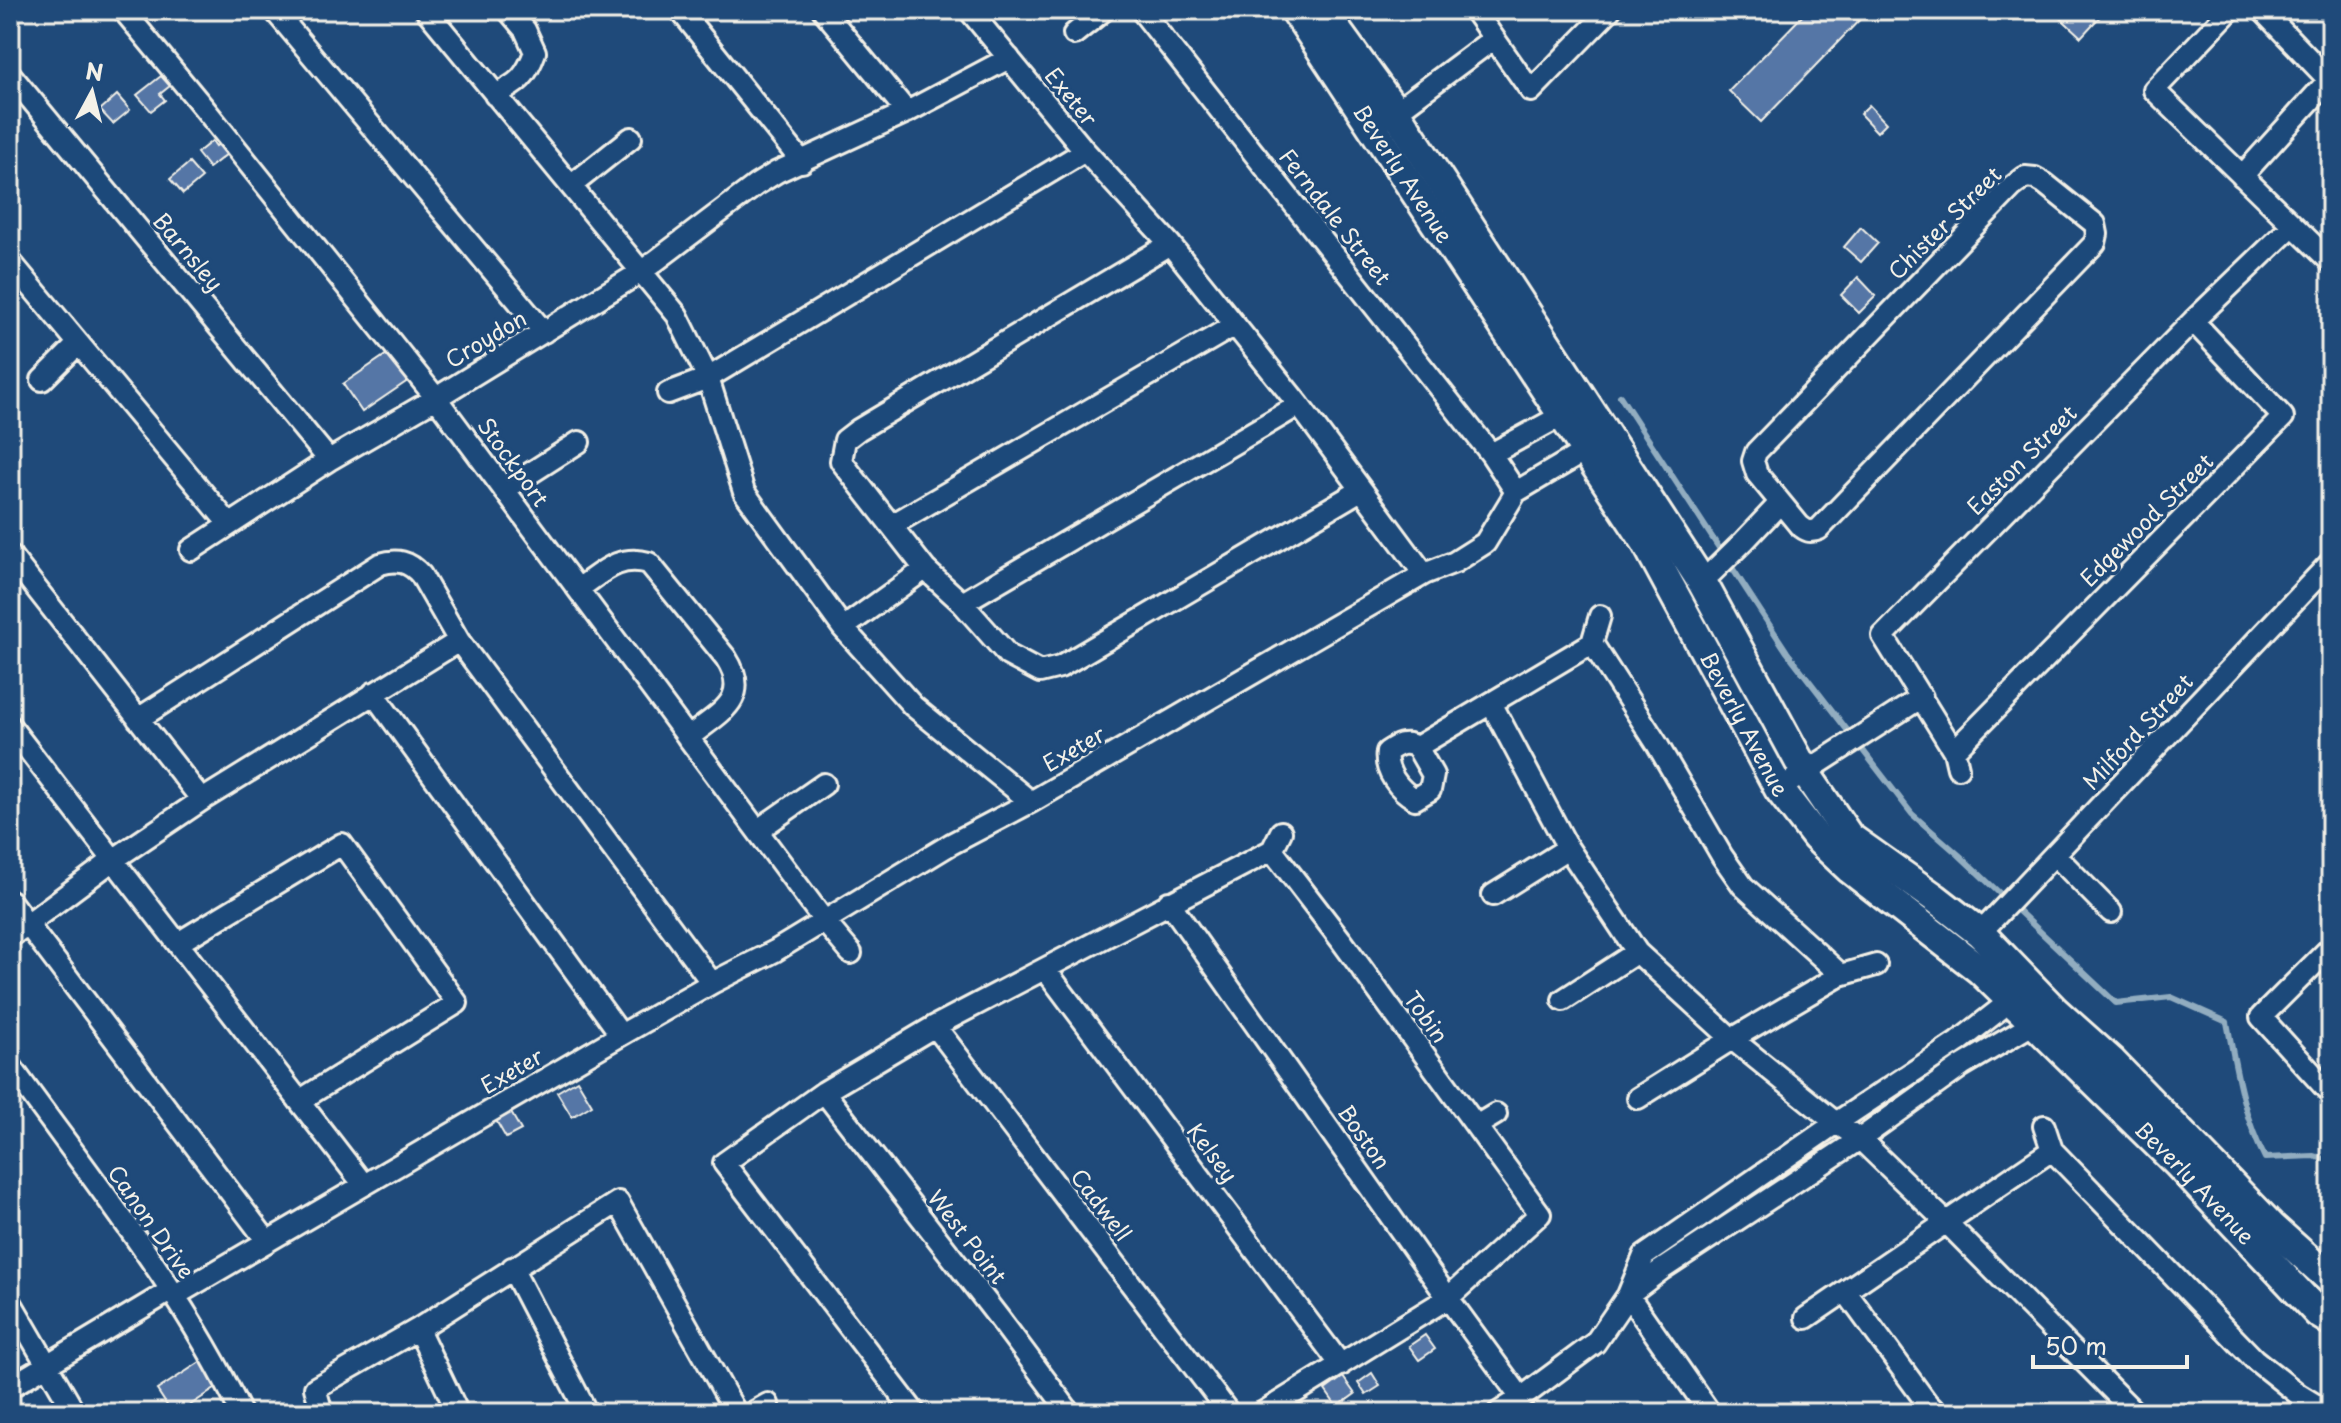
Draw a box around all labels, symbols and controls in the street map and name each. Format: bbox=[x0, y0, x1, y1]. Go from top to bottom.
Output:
north arrow bbox=[52, 52, 132, 132]
text: N bbox=[84, 53, 105, 88]
street label: Exeter bbox=[1038, 59, 1107, 133]
street label: Beverly Avenue bbox=[1346, 97, 1462, 249]
street label: Ferndale Street bbox=[1272, 141, 1400, 291]
street label: Chister Street bbox=[1880, 157, 2008, 286]
street label: Barnsley bbox=[146, 204, 232, 298]
street label: Croydon bbox=[438, 301, 532, 375]
street label: Easton Street bbox=[1958, 396, 2083, 521]
street label: Stockport bbox=[471, 410, 558, 513]
street label: Edgewood Street bbox=[2072, 445, 2220, 593]
street label: Beverly Avenue bbox=[1693, 645, 1797, 803]
street label: Milford Street bbox=[2074, 665, 2200, 797]
street label: Exeter bbox=[1036, 716, 1111, 779]
street label: Tobin bbox=[1397, 983, 1457, 1049]
street label: Exeter bbox=[474, 1038, 549, 1101]
street label: Boston bbox=[1331, 1097, 1400, 1175]
street label: Beverly Avenue bbox=[2128, 1112, 2263, 1251]
street label: Kelsey bbox=[1180, 1115, 1247, 1189]
street label: Canon Drive bbox=[101, 1157, 204, 1285]
street label: Cadwell bbox=[1064, 1161, 1140, 1247]
street label: West Point bbox=[921, 1182, 1016, 1290]
scale bar bbox=[2033, 1319, 2187, 1369]
text: 50 m bbox=[2045, 1327, 2107, 1363]

